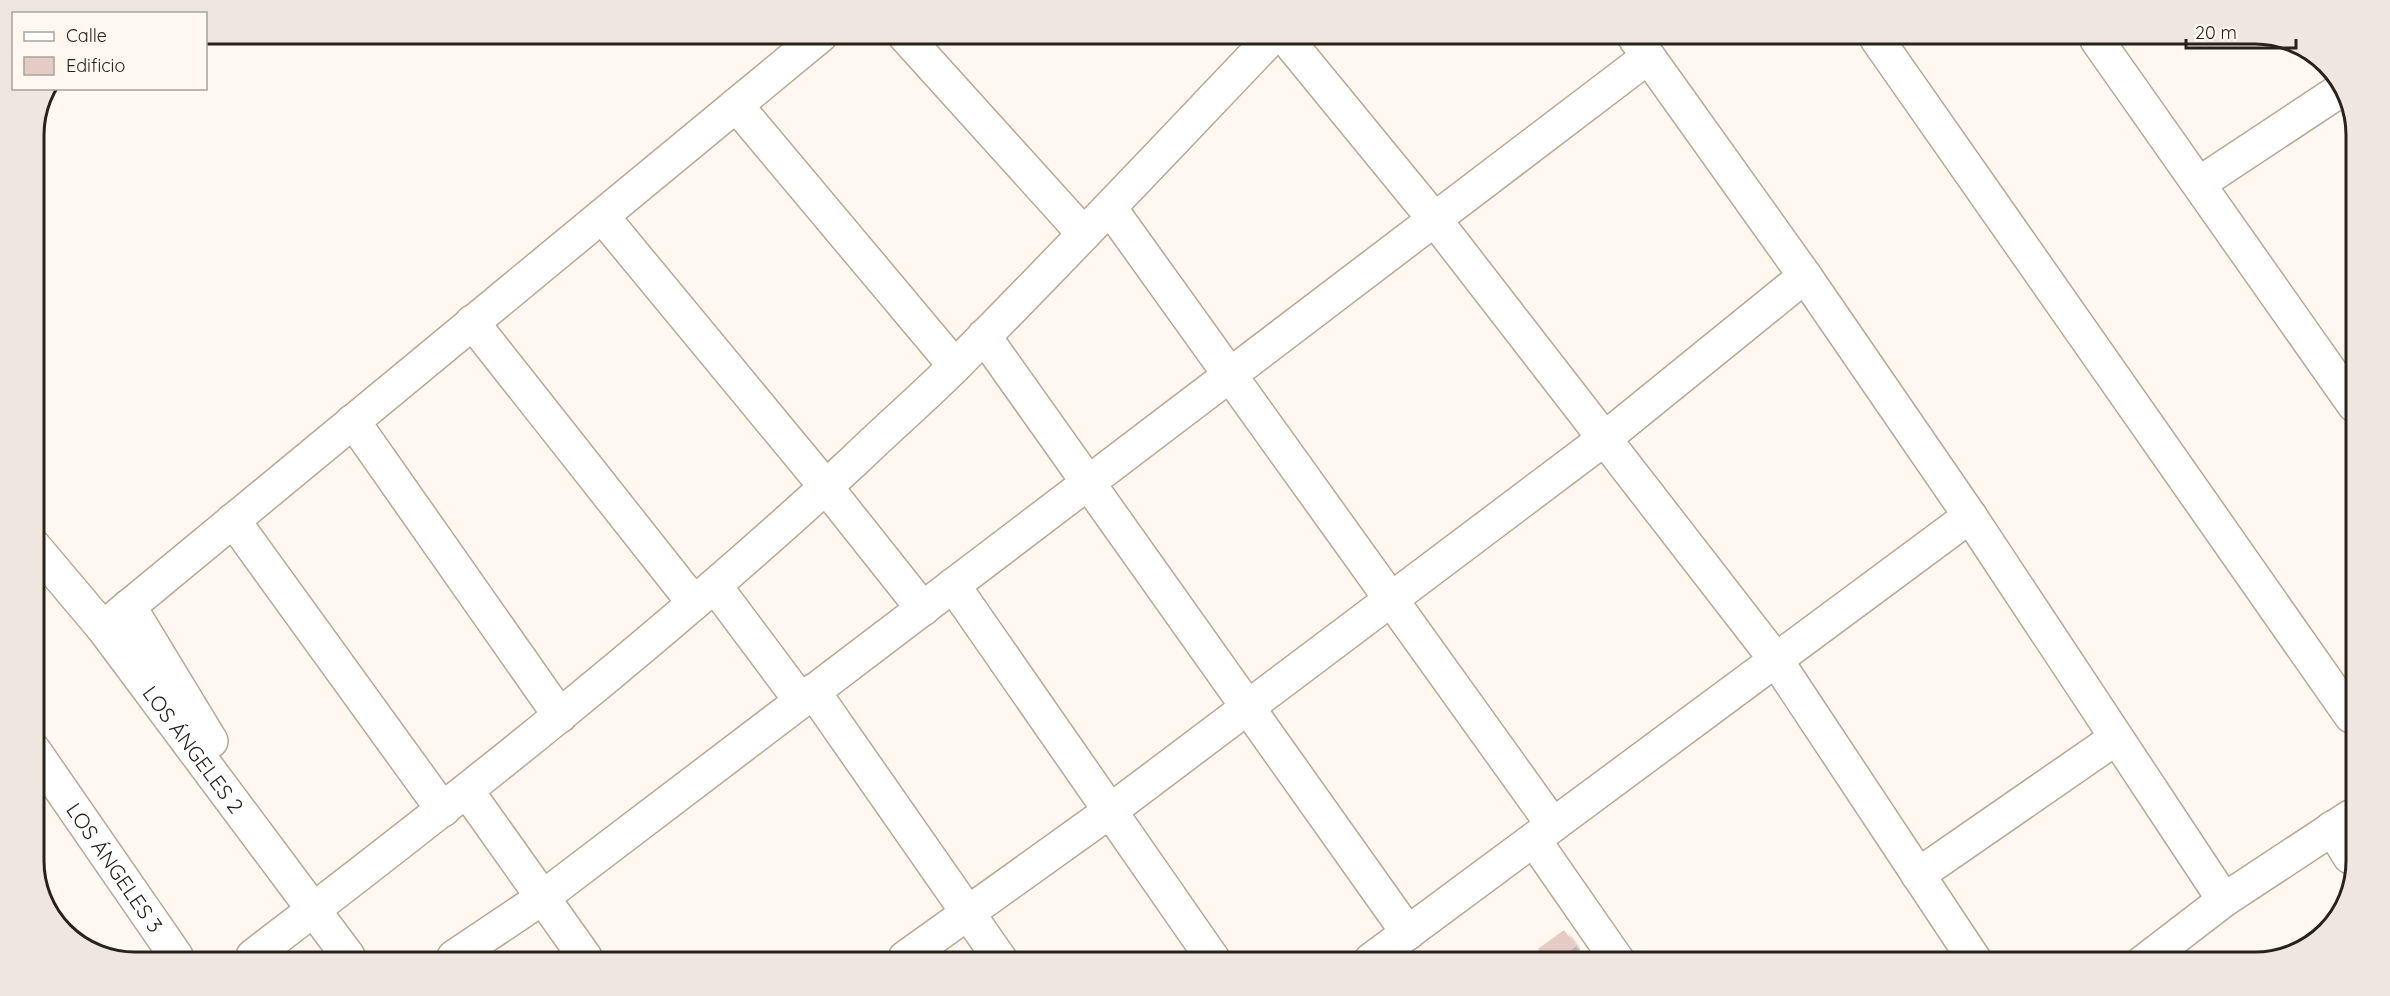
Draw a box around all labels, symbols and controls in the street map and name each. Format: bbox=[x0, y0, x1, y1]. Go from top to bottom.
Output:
legend bbox=[12, 12, 207, 90]
scale bar bbox=[2186, 12, 2296, 50]
text: 20 m bbox=[2195, 21, 2237, 44]
text: Calle bbox=[66, 24, 107, 47]
text: Edificio bbox=[66, 54, 125, 77]
street label: LOS ÁNGELES 2 bbox=[138, 681, 250, 818]
street label: LOS ÁNGELES 3 bbox=[61, 798, 169, 937]

